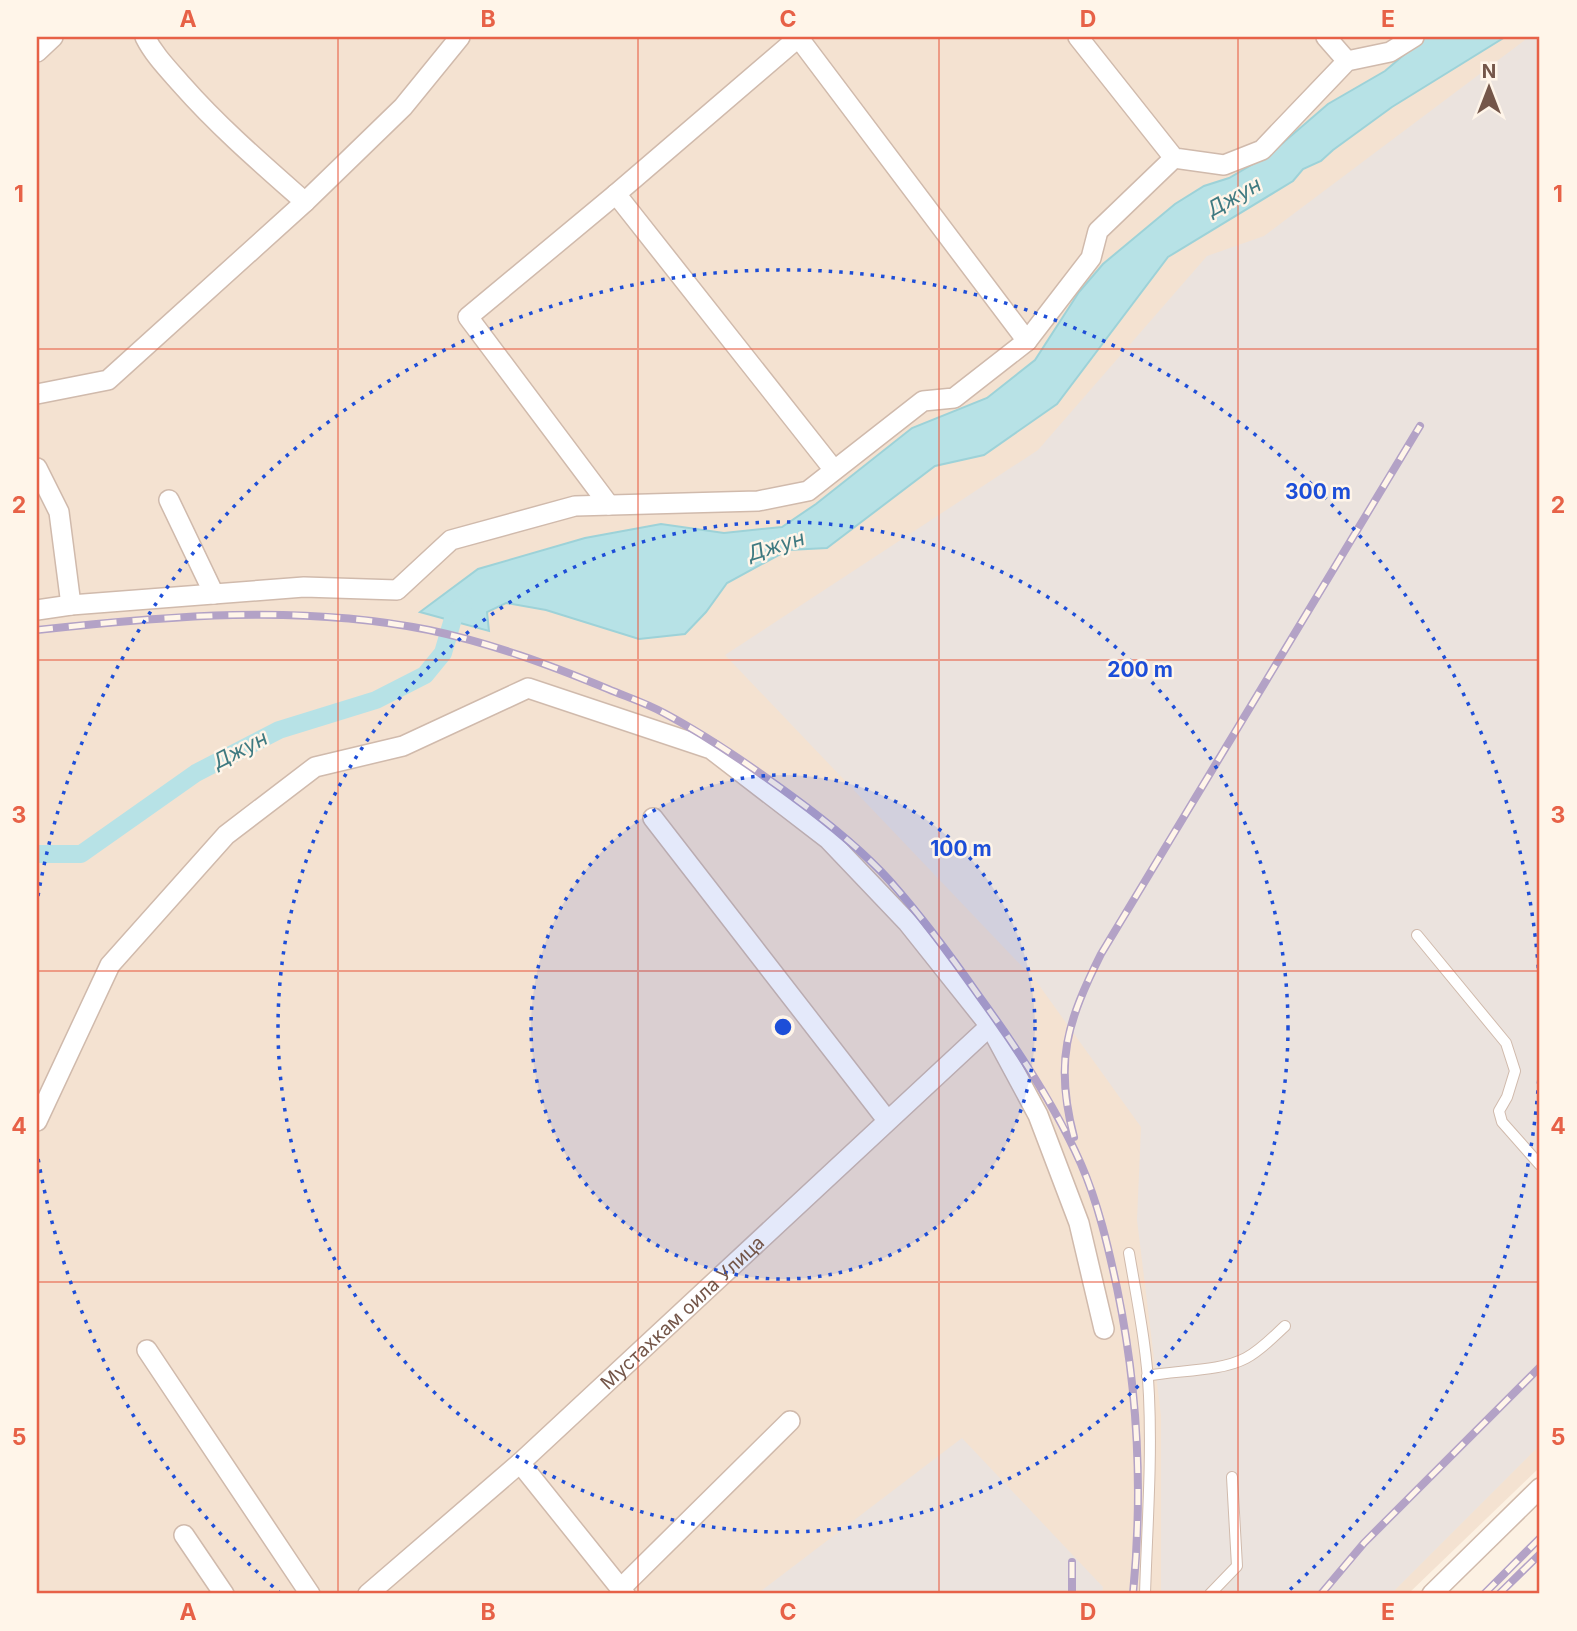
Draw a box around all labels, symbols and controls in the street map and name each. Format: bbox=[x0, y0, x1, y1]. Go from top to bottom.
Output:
text: A bbox=[179, 5, 197, 33]
text: B bbox=[480, 5, 496, 33]
text: C bbox=[779, 5, 797, 33]
text: D bbox=[1080, 5, 1096, 33]
text: E bbox=[1381, 5, 1395, 33]
north arrow bbox=[1454, 52, 1524, 122]
text: N bbox=[1482, 60, 1496, 83]
water label: Джун bbox=[1201, 171, 1265, 222]
text: 1 bbox=[14, 180, 24, 208]
text: 1 bbox=[1553, 180, 1563, 208]
text: 300 m bbox=[1285, 479, 1351, 504]
text: 2 bbox=[12, 491, 26, 519]
text: 2 bbox=[1551, 491, 1565, 519]
water label: Джун bbox=[743, 525, 807, 566]
text: 200 m bbox=[1107, 657, 1173, 682]
water label: Джун bbox=[207, 725, 272, 774]
text: 3 bbox=[12, 801, 26, 829]
text: 3 bbox=[1551, 801, 1565, 829]
text: 100 m bbox=[930, 836, 992, 861]
centre of rings bbox=[771, 1015, 795, 1039]
text: 4 bbox=[11, 1112, 27, 1140]
text: 4 bbox=[1550, 1112, 1566, 1140]
street label: Мустахкам оила Улица bbox=[596, 1231, 769, 1394]
text: 5 bbox=[12, 1423, 26, 1451]
text: 5 bbox=[1551, 1423, 1565, 1451]
text: A bbox=[179, 1598, 197, 1626]
text: B bbox=[480, 1598, 496, 1626]
text: C bbox=[779, 1598, 797, 1626]
text: D bbox=[1080, 1598, 1096, 1626]
text: E bbox=[1381, 1598, 1395, 1626]

